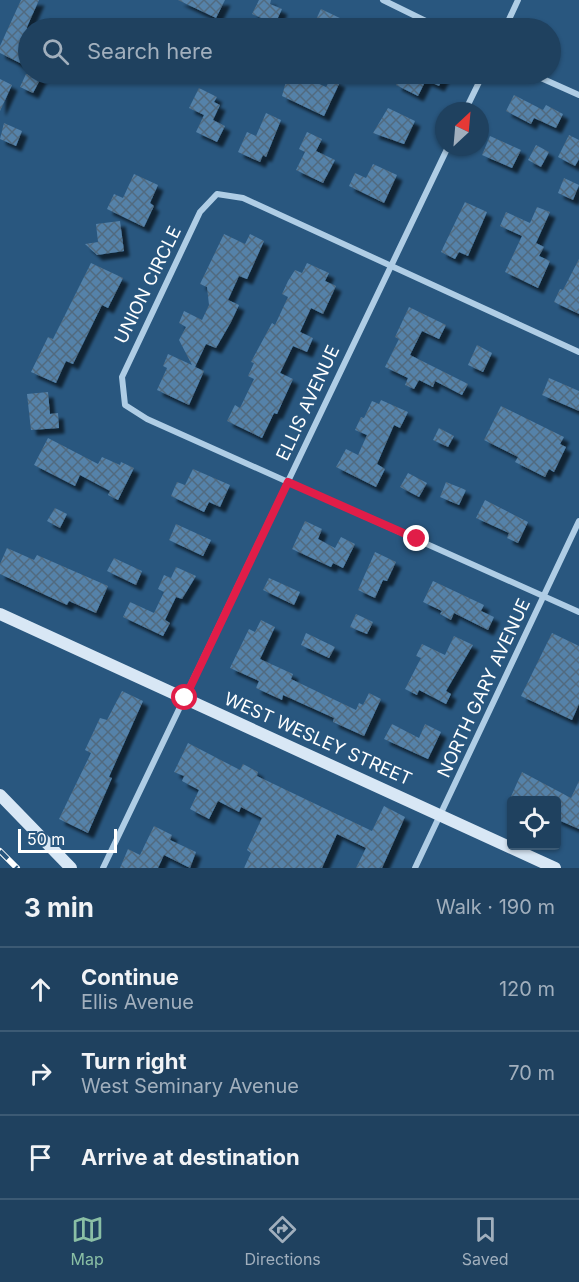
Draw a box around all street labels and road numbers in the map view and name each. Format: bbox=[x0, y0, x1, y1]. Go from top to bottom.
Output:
street label: UNION CIRCLE bbox=[110, 223, 185, 347]
street label: ELLIS AVENUE bbox=[272, 342, 343, 464]
street label: NORTH GARY AVENUE bbox=[433, 595, 534, 781]
street label: WEST WESLEY STREET bbox=[221, 688, 415, 789]

